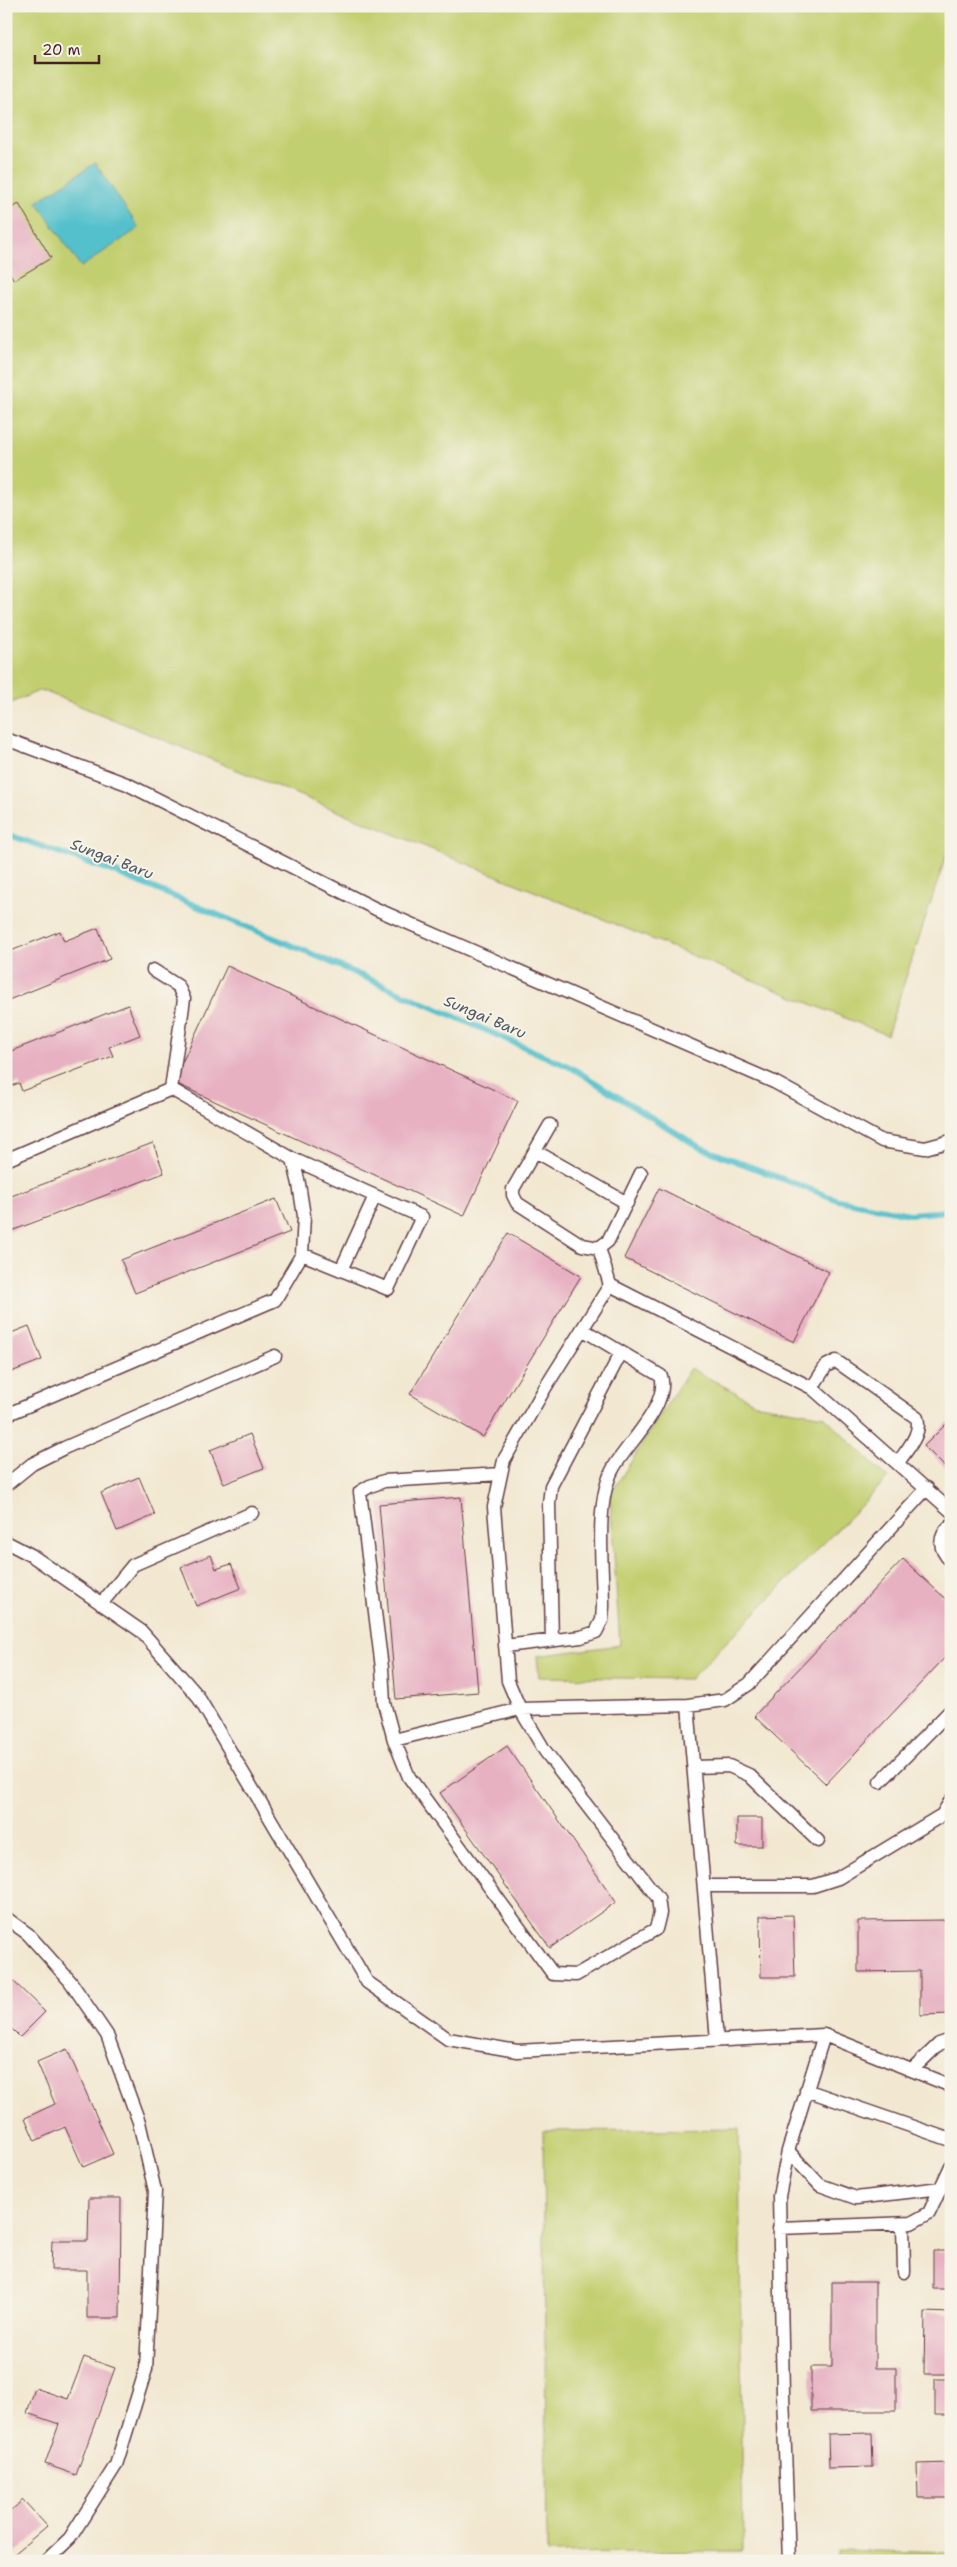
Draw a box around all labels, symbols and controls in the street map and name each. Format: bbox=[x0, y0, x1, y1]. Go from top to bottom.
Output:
scale bar bbox=[35, 32, 99, 64]
text: 20 m bbox=[42, 40, 81, 60]
water label: Sungai Baru bbox=[68, 834, 157, 884]
water label: Sungai Baru bbox=[441, 991, 529, 1043]

